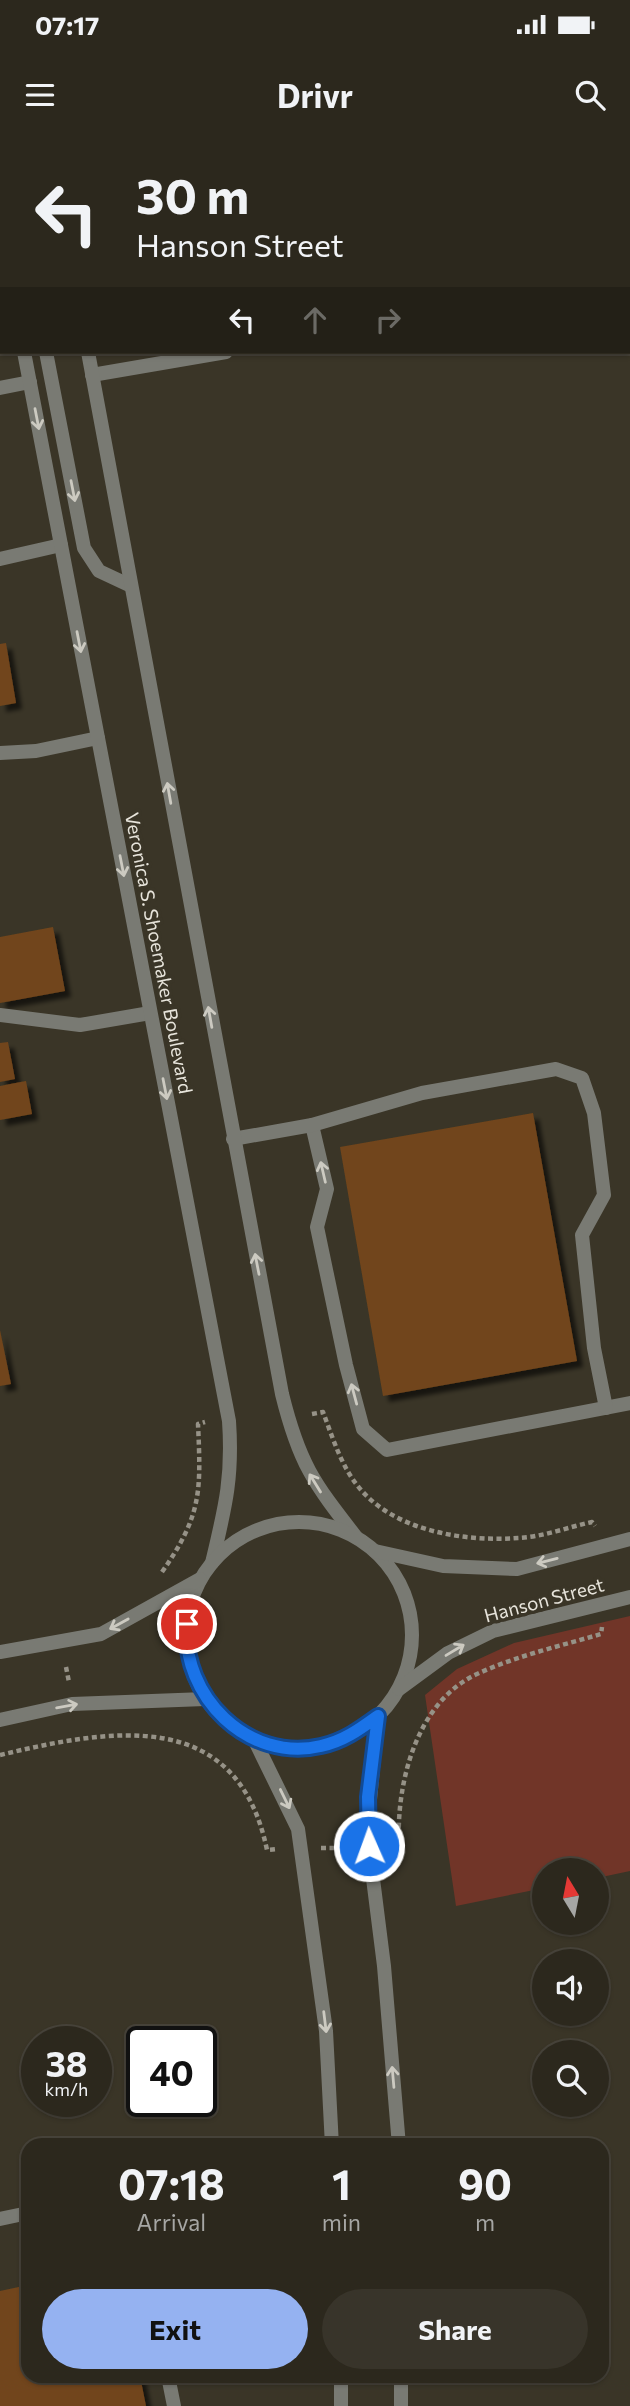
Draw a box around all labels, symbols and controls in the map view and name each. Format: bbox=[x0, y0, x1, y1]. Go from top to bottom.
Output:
text: 07:17 bbox=[35, 9, 99, 40]
text: Drivr bbox=[277, 75, 353, 115]
icon: menu bbox=[21, 76, 59, 114]
icon: search bbox=[571, 76, 609, 114]
text: 30 m bbox=[136, 164, 249, 224]
icon: left bbox=[21, 168, 112, 259]
text: Hanson Street bbox=[136, 224, 344, 264]
icon: left bbox=[223, 301, 261, 339]
icon: ahead bbox=[296, 301, 334, 339]
icon: right bbox=[369, 301, 407, 339]
one-way arrow bbox=[31, 407, 44, 430]
one-way arrow bbox=[67, 479, 81, 502]
one-way arrow bbox=[73, 630, 87, 653]
one-way arrow bbox=[162, 782, 175, 805]
street label: Veronica S. Shoemaker Boulevard bbox=[121, 810, 198, 1095]
one-way arrow bbox=[116, 854, 129, 877]
one-way arrow bbox=[203, 1006, 217, 1029]
one-way arrow bbox=[159, 1077, 172, 1100]
one-way arrow bbox=[316, 1161, 329, 1184]
one-way arrow bbox=[250, 1254, 263, 1276]
one-way arrow bbox=[346, 1383, 359, 1405]
one-way arrow bbox=[307, 1474, 321, 1494]
one-way arrow bbox=[537, 1555, 559, 1568]
street label: Hanson Street bbox=[481, 1572, 607, 1627]
pin bbox=[157, 1594, 217, 1654]
icon: arrive bbox=[168, 1605, 206, 1643]
one-way arrow bbox=[109, 1618, 130, 1631]
one-way arrow bbox=[444, 1643, 464, 1657]
one-way arrow bbox=[55, 1699, 78, 1712]
one-way arrow bbox=[279, 1788, 292, 1809]
position arrow bbox=[332, 1809, 406, 1883]
north arrow bbox=[532, 1858, 609, 1936]
map controls bbox=[532, 1858, 609, 2117]
button: sound bbox=[532, 1949, 609, 2026]
one-way arrow bbox=[318, 2010, 331, 2033]
speed limit sign: 40 bbox=[126, 2026, 217, 2117]
button: search bbox=[532, 2040, 609, 2117]
text: 38 bbox=[45, 2041, 88, 2084]
one-way arrow bbox=[386, 2067, 399, 2089]
text: km/h bbox=[45, 2078, 88, 2100]
text: 07:18 bbox=[118, 2157, 225, 2209]
text: 1 bbox=[332, 2157, 351, 2209]
text: 90 bbox=[458, 2157, 512, 2209]
text: Arrival bbox=[137, 2208, 206, 2236]
text: min bbox=[322, 2208, 361, 2236]
text: m bbox=[475, 2208, 495, 2236]
button: Exit bbox=[42, 2289, 308, 2369]
button: Share bbox=[322, 2289, 588, 2369]

